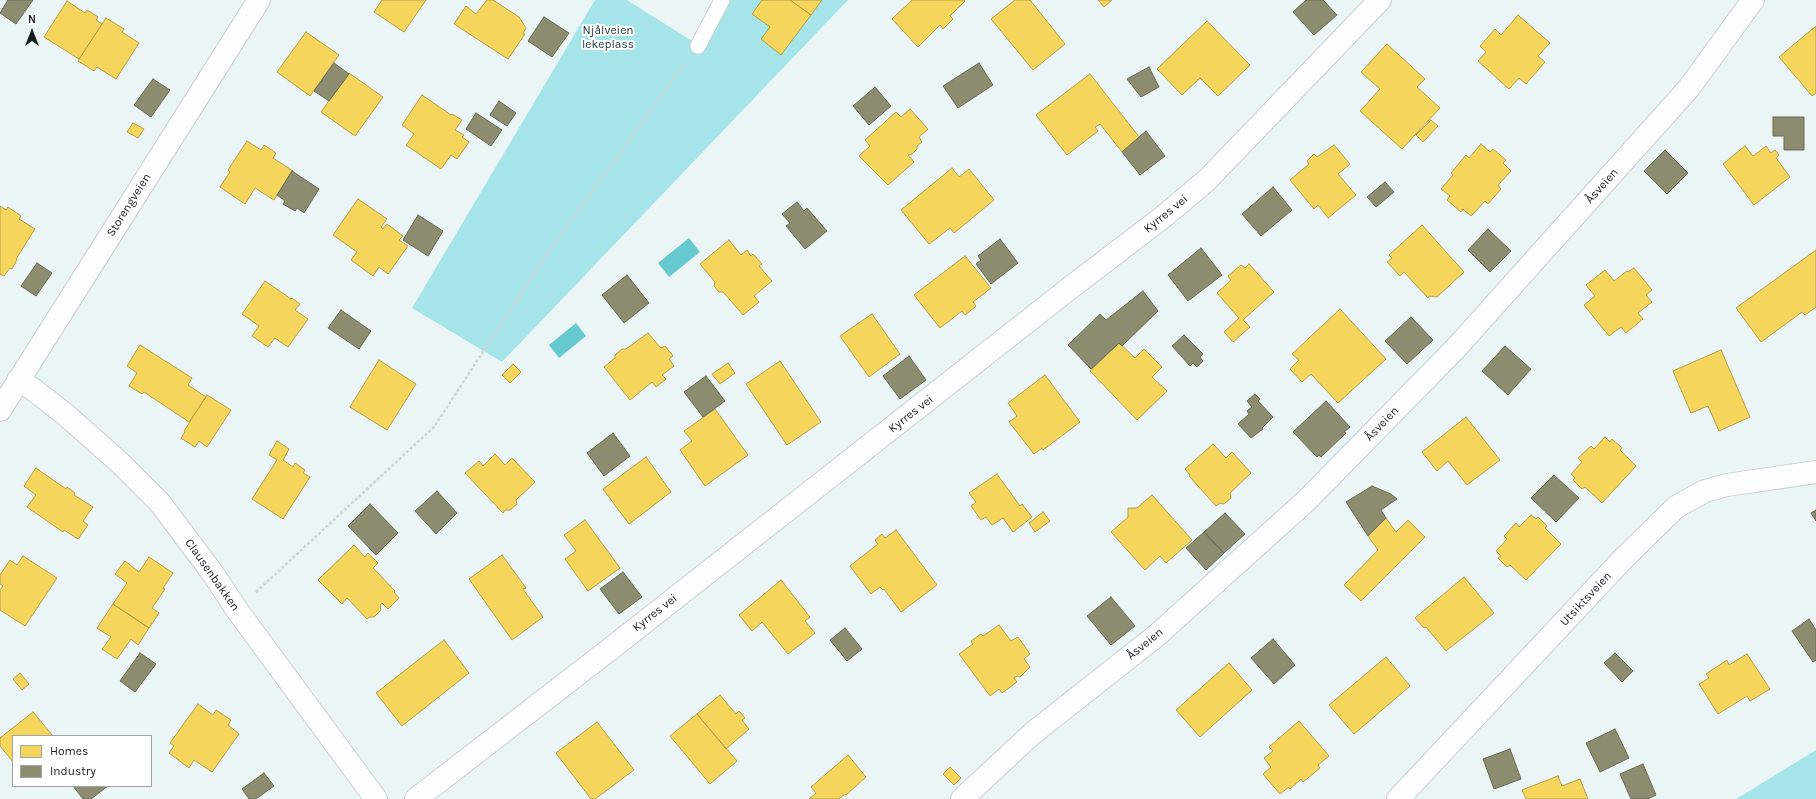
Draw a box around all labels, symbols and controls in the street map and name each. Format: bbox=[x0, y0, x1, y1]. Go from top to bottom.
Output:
north arrow bbox=[12, 12, 52, 52]
text: N bbox=[28, 13, 36, 26]
park label: Njålveien lekeplass bbox=[582, 24, 634, 52]
street label: Åsveien bbox=[1582, 165, 1622, 207]
street label: Storengveien bbox=[104, 171, 154, 239]
street label: Kyrres vei bbox=[1141, 192, 1191, 236]
street label: Kyrres vei bbox=[886, 392, 936, 436]
street label: Åsveien bbox=[1362, 404, 1402, 444]
street label: Clausenbakken bbox=[182, 536, 242, 614]
street label: Utsiktsveien bbox=[1557, 569, 1615, 629]
street label: Kyrres vei bbox=[630, 591, 680, 635]
street label: Åsveien bbox=[1124, 625, 1166, 663]
legend bbox=[12, 735, 152, 787]
text: Homes bbox=[50, 744, 88, 758]
text: Industry bbox=[50, 764, 96, 778]

